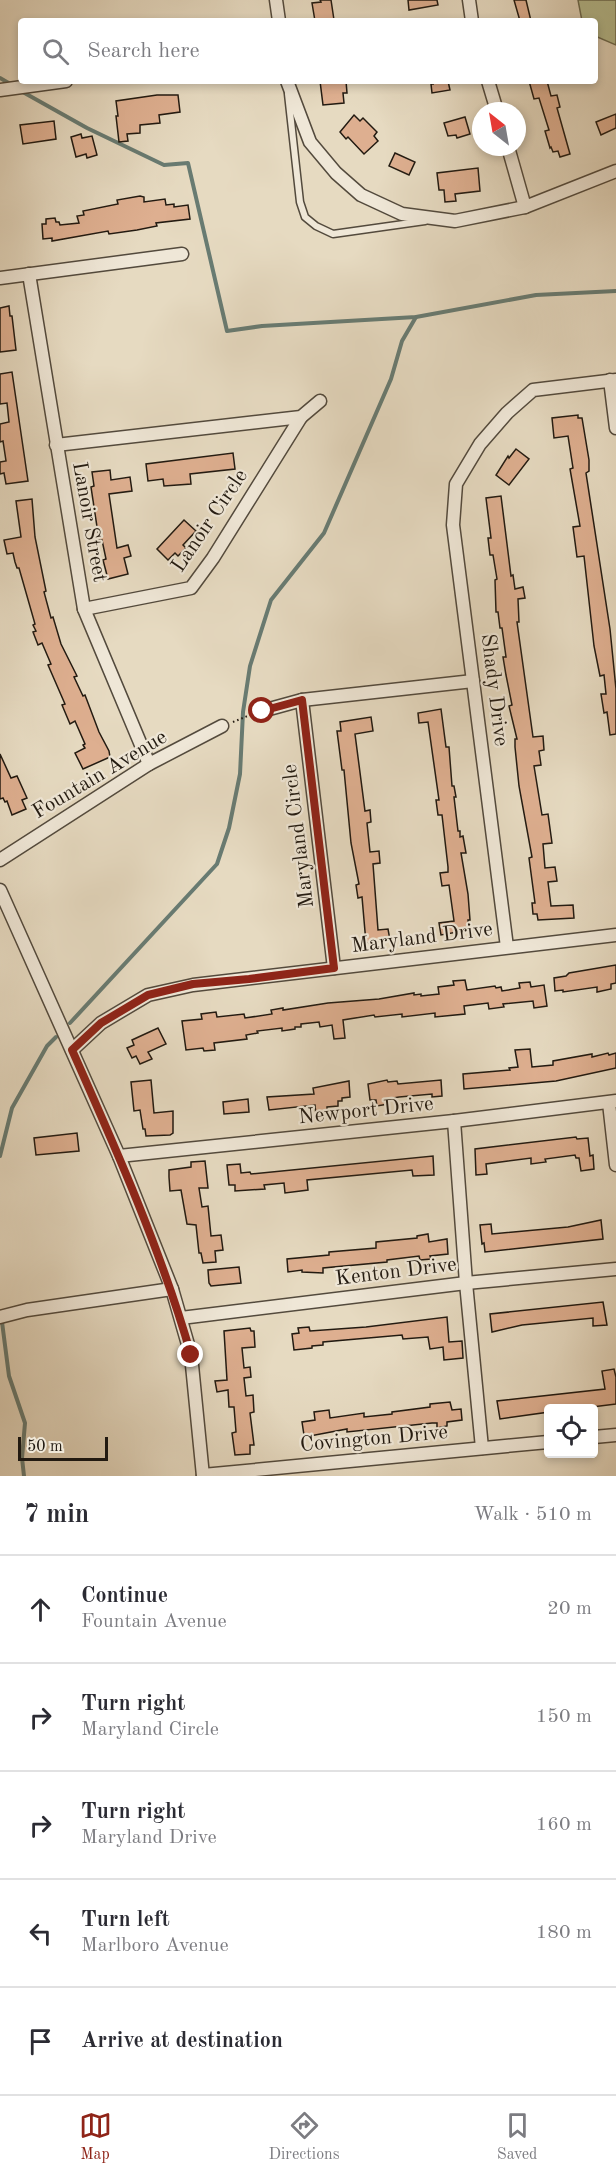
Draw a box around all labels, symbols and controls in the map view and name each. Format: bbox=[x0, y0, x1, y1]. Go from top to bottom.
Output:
search box bbox=[18, 18, 598, 84]
icon: search bbox=[39, 35, 72, 68]
text: Search here bbox=[87, 40, 200, 62]
north arrow bbox=[472, 102, 526, 156]
street label: Lanoir Street bbox=[68, 460, 110, 584]
street label: Lanoir Circle bbox=[168, 466, 252, 576]
street label: Shady Drive bbox=[477, 633, 511, 747]
route start bbox=[248, 697, 274, 723]
street label: Fountain Avenue bbox=[29, 727, 171, 823]
street label: Maryland Circle bbox=[280, 763, 318, 909]
street label: Maryland Drive bbox=[350, 919, 494, 957]
street label: Newport Drive bbox=[297, 1093, 435, 1129]
street label: Kenton Drive bbox=[334, 1254, 458, 1290]
route end bbox=[177, 1341, 203, 1367]
map controls bbox=[544, 1404, 598, 1458]
button: locate bbox=[544, 1404, 598, 1458]
street label: Covington Drive bbox=[299, 1422, 449, 1456]
scale bar bbox=[18, 1434, 108, 1462]
text: 50 m bbox=[27, 1439, 63, 1455]
text: 7 min bbox=[24, 1502, 89, 1528]
text: Walk · 510 m bbox=[473, 1505, 592, 1525]
text: Continue bbox=[81, 1585, 168, 1607]
icon: ahead bbox=[24, 1593, 57, 1626]
text: 20 m bbox=[547, 1599, 592, 1619]
text: Fountain Avenue bbox=[81, 1612, 227, 1632]
text: Turn right bbox=[81, 1693, 185, 1715]
icon: right bbox=[24, 1701, 57, 1734]
text: 150 m bbox=[536, 1707, 592, 1727]
text: Maryland Circle bbox=[81, 1720, 219, 1740]
text: Turn right bbox=[81, 1801, 185, 1823]
icon: right bbox=[24, 1809, 57, 1842]
text: 160 m bbox=[536, 1815, 592, 1835]
text: Maryland Drive bbox=[81, 1828, 217, 1848]
text: Turn left bbox=[81, 1909, 170, 1931]
icon: left bbox=[24, 1917, 57, 1950]
text: 180 m bbox=[536, 1923, 592, 1943]
text: Marlboro Avenue bbox=[81, 1936, 229, 1956]
icon: arrive bbox=[24, 2025, 57, 2058]
text: Arrive at destination bbox=[81, 2030, 283, 2052]
tab: Map bbox=[79, 2109, 112, 2165]
tab: Directions bbox=[269, 2109, 340, 2165]
tab: Saved bbox=[497, 2109, 537, 2165]

